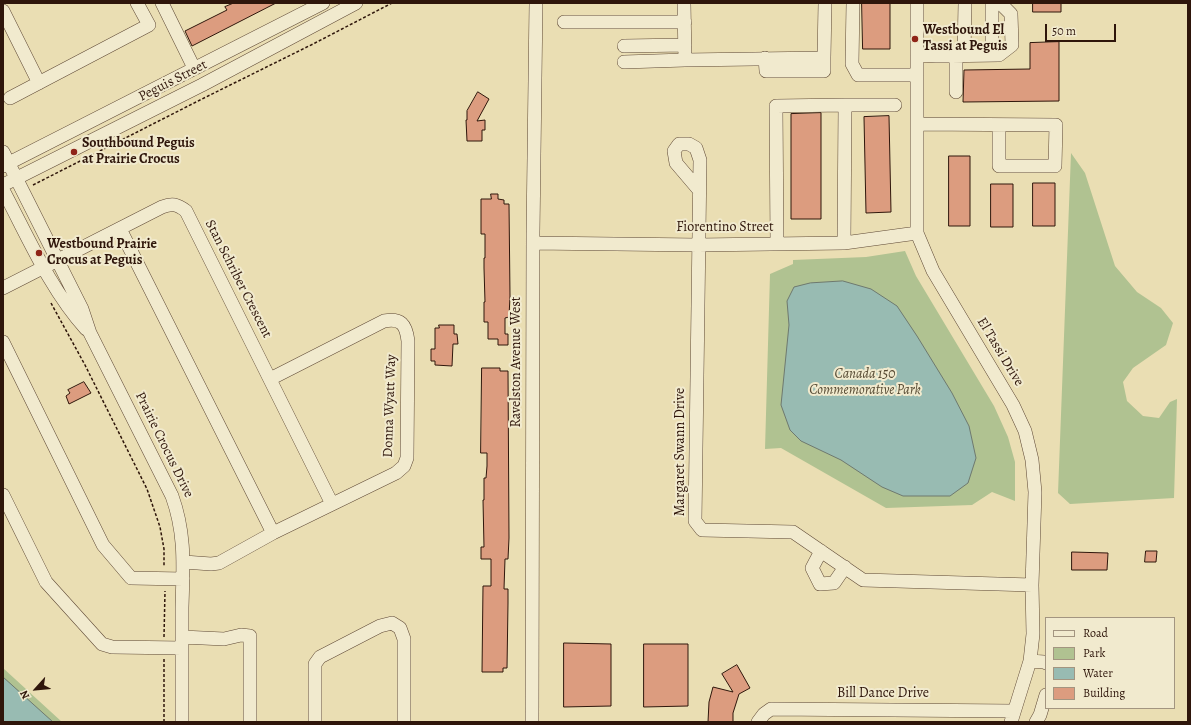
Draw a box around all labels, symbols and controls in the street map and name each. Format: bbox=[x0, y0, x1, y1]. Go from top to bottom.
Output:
scale bar bbox=[1047, 16, 1118, 42]
place label: Westbound El Tassi at Peguis bbox=[923, 23, 1007, 56]
text: 50 m bbox=[1052, 23, 1076, 39]
marker: Westbound El Tassi at Peguis bbox=[910, 34, 920, 44]
street label: Peguis Street bbox=[136, 57, 210, 105]
place label: Southbound Peguis at Prairie Crocus bbox=[82, 136, 195, 168]
marker: Southbound Peguis at Prairie Crocus bbox=[69, 147, 79, 157]
street label: Stan Schriber Crescent bbox=[201, 217, 275, 341]
street label: Fiorentino Street bbox=[676, 220, 774, 236]
place label: Westbound Prairie Crocus at Peguis bbox=[47, 237, 157, 270]
marker: Westbound Prairie Crocus at Peguis bbox=[34, 248, 44, 258]
street label: Ravelston Avenue West bbox=[509, 297, 525, 427]
street label: El Tassi Drive bbox=[973, 315, 1027, 389]
street label: Donna Wyatt Way bbox=[380, 354, 400, 458]
park label: Canada 150 Commemorative Park bbox=[809, 367, 921, 400]
street label: Margaret Swann Drive bbox=[673, 388, 689, 516]
street label: Prairie Crocus Drive bbox=[131, 389, 197, 501]
legend bbox=[1045, 617, 1175, 709]
text: Road bbox=[1083, 625, 1108, 641]
text: Park bbox=[1083, 645, 1106, 661]
text: Water bbox=[1083, 665, 1113, 681]
north arrow bbox=[16, 669, 56, 709]
text: Building bbox=[1083, 685, 1125, 701]
street label: Bill Dance Drive bbox=[837, 686, 929, 702]
text: N bbox=[16, 688, 33, 702]

